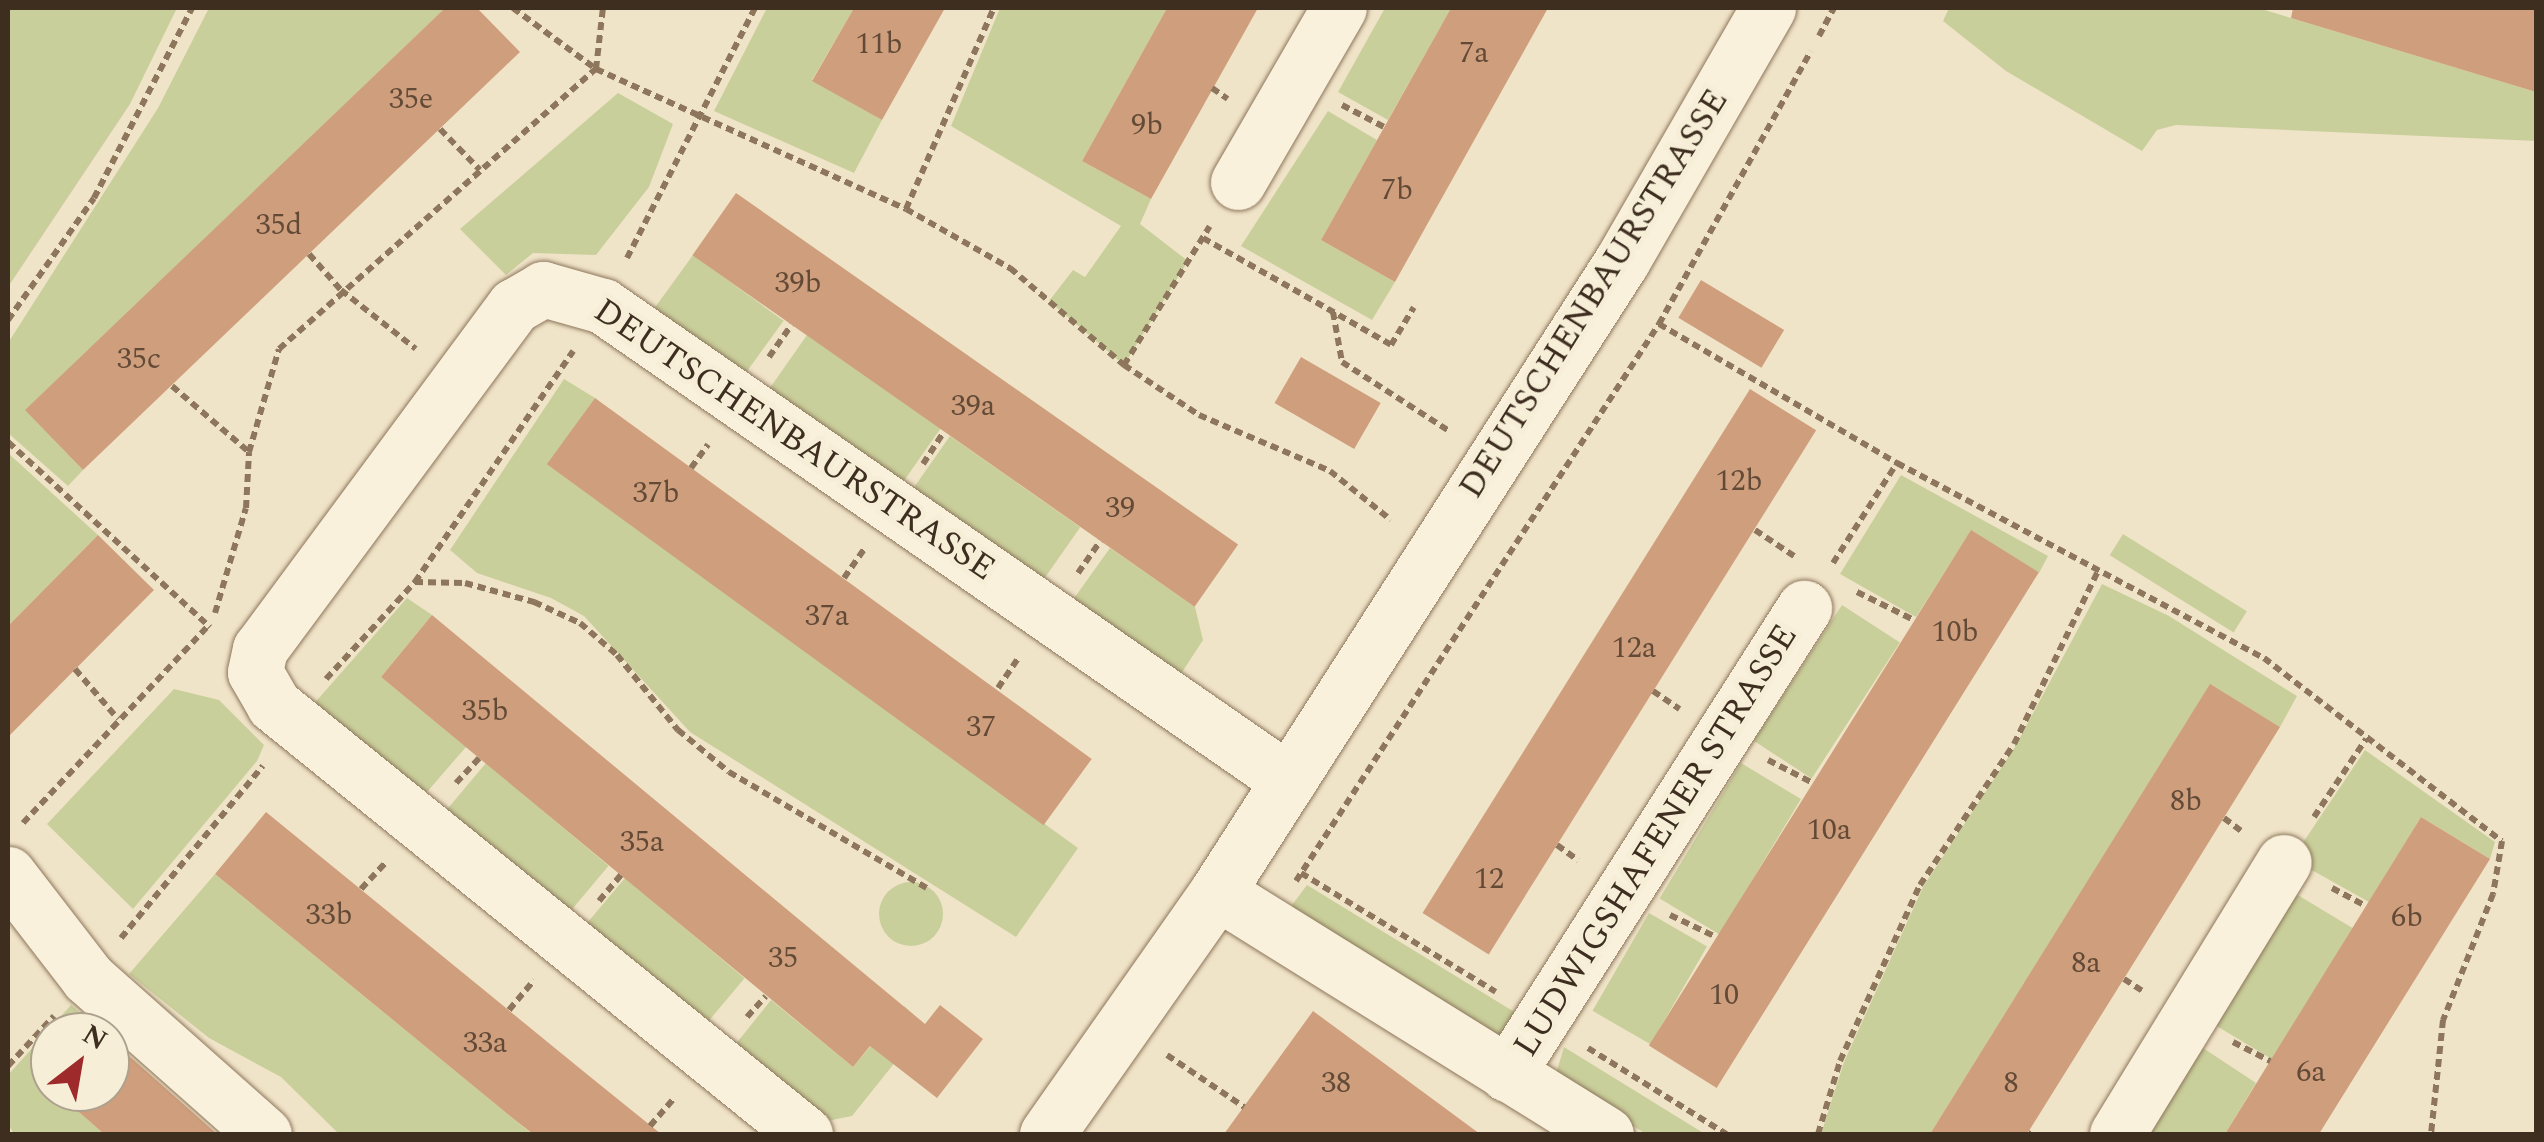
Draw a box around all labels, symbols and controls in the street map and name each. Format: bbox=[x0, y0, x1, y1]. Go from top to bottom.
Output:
house number: 11b bbox=[856, 26, 902, 62]
house number: 7a bbox=[1459, 35, 1489, 71]
house number: 35e bbox=[389, 81, 433, 117]
street label: DEUTSCHENBAURSTRASSE bbox=[1450, 82, 1738, 506]
house number: 9b bbox=[1131, 107, 1163, 143]
house number: 7b bbox=[1381, 172, 1413, 208]
house number: 35d bbox=[256, 207, 302, 243]
house number: 39b bbox=[775, 265, 821, 301]
street label: DEUTSCHENBAURSTRASSE bbox=[585, 290, 1003, 590]
house number: 35c bbox=[117, 341, 161, 377]
house number: 39a bbox=[951, 388, 995, 424]
house number: 12b bbox=[1716, 463, 1762, 499]
house number: 37b bbox=[633, 475, 679, 511]
house number: 39 bbox=[1105, 490, 1135, 526]
house number: 37a bbox=[805, 598, 849, 634]
house number: 10b bbox=[1932, 614, 1978, 650]
street label: LUDWIGSHAFENER STRASSE bbox=[1505, 617, 1807, 1065]
house number: 12a bbox=[1612, 630, 1656, 666]
house number: 35b bbox=[462, 693, 508, 729]
house number: 37 bbox=[966, 709, 996, 745]
house number: 8b bbox=[2170, 783, 2202, 819]
house number: 10a bbox=[1807, 812, 1851, 848]
house number: 35a bbox=[620, 824, 664, 860]
house number: 12 bbox=[1474, 861, 1504, 897]
house number: 33b bbox=[306, 897, 352, 933]
house number: 6b bbox=[2391, 899, 2423, 935]
house number: 35 bbox=[768, 940, 798, 976]
house number: 8a bbox=[2071, 945, 2101, 981]
house number: 10 bbox=[1709, 977, 1739, 1013]
north arrow bbox=[30, 1012, 130, 1112]
text: N bbox=[74, 1013, 116, 1062]
house number: 33a bbox=[463, 1025, 507, 1061]
house number: 6a bbox=[2296, 1054, 2326, 1090]
house number: 38 bbox=[1321, 1065, 1351, 1101]
house number: 8 bbox=[2004, 1065, 2018, 1101]

